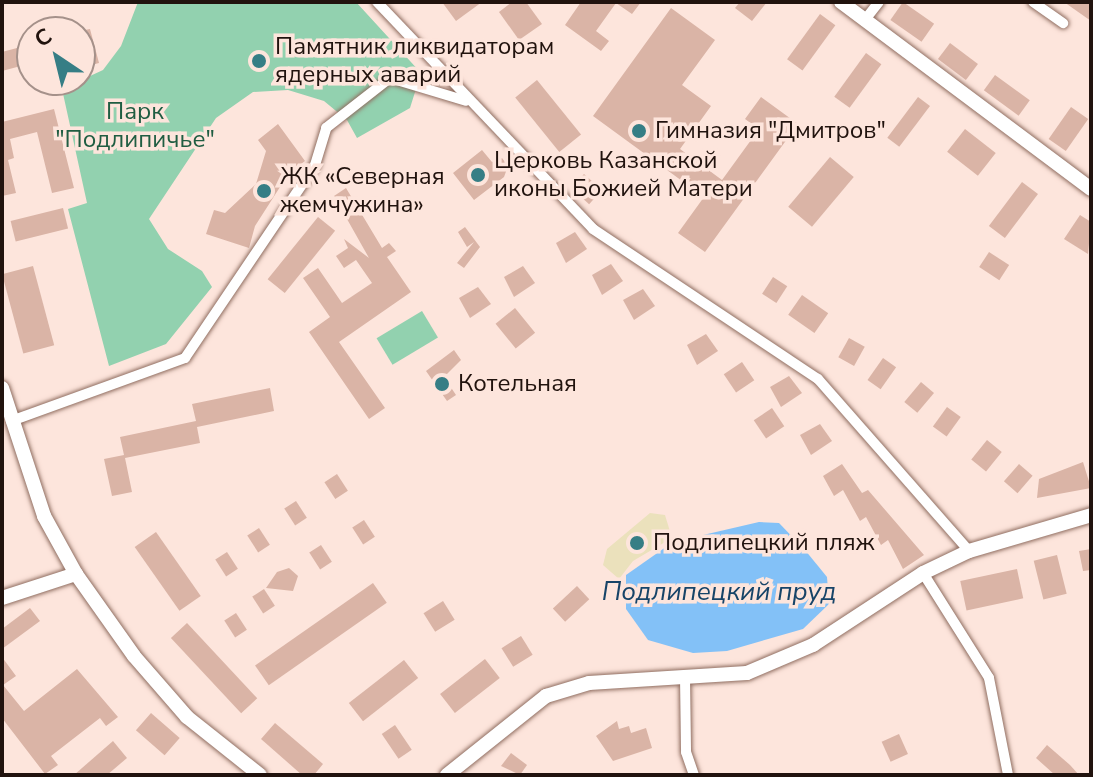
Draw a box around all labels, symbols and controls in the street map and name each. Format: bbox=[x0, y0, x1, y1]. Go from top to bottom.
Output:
north arrow bbox=[16, 16, 96, 96]
text: С bbox=[29, 21, 58, 55]
place label: Памятник ликвидаторам ядерных аварий bbox=[275, 33, 554, 89]
marker: Памятник ликвидаторам ядерных аварий bbox=[250, 52, 268, 70]
park label: Парк "Подлипичье" bbox=[55, 98, 215, 154]
place label: Гимназия "Дмитров" bbox=[655, 117, 886, 145]
marker: Гимназия "Дмитров" bbox=[630, 122, 648, 140]
place label: Церковь Казанской иконы Божией Матери bbox=[494, 147, 753, 203]
place label: ЖК «Северная жемчужина» bbox=[280, 163, 445, 219]
marker: Церковь Казанской иконы Божией Матери bbox=[469, 166, 487, 184]
marker: ЖК «Северная жемчужина» bbox=[255, 182, 273, 200]
place label: Котельная bbox=[458, 370, 577, 398]
marker: Котельная bbox=[433, 375, 451, 393]
place label: Подлипецкий пляж bbox=[653, 529, 874, 557]
marker: Подлипецкий пляж bbox=[628, 534, 646, 552]
water label: Подлипецкий пруд bbox=[602, 576, 836, 608]

